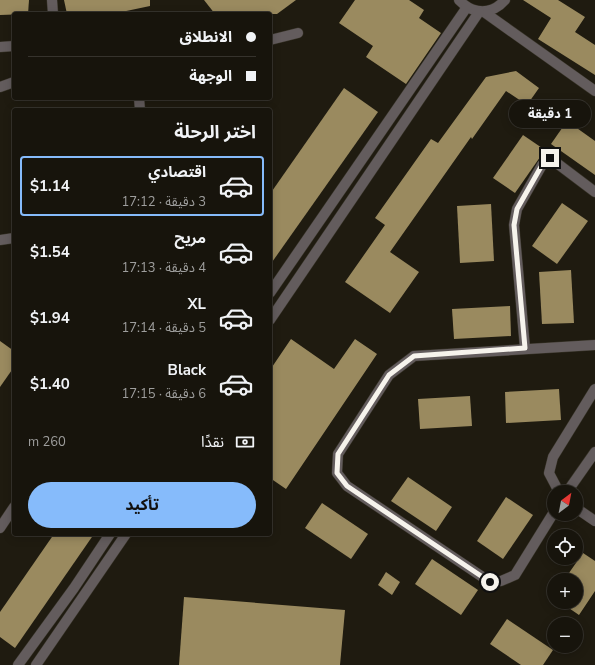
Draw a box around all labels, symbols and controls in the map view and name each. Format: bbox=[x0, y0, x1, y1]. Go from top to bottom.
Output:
text: الانطلاق bbox=[180, 27, 232, 47]
text: الوجهة bbox=[189, 66, 232, 86]
callout: 1 دقيقة bbox=[509, 100, 591, 128]
text: 1 دقيقة bbox=[528, 105, 572, 123]
text: اختر الرحلة bbox=[174, 120, 256, 144]
route end bbox=[541, 149, 559, 167]
text: اقتصادي bbox=[148, 162, 206, 182]
icon: car bbox=[218, 168, 254, 204]
text: $1.14 bbox=[30, 176, 70, 196]
text: 3 دقيقة · 17:12 bbox=[121, 193, 206, 211]
text: مريح bbox=[174, 228, 206, 248]
icon: car bbox=[218, 234, 254, 270]
text: $1.54 bbox=[30, 242, 70, 262]
text: 4 دقيقة · 17:13 bbox=[121, 259, 206, 277]
text: XL bbox=[187, 294, 206, 314]
icon: car bbox=[218, 300, 254, 336]
text: $1.94 bbox=[30, 308, 70, 328]
text: 5 دقيقة · 17:14 bbox=[121, 319, 206, 337]
text: Black bbox=[168, 360, 206, 380]
icon: car bbox=[218, 366, 254, 402]
text: $1.40 bbox=[30, 374, 70, 394]
text: 6 دقيقة · 17:15 bbox=[121, 385, 206, 403]
icon: cash bbox=[234, 431, 256, 453]
text: نقدًا bbox=[201, 432, 224, 452]
text: 260 m bbox=[28, 433, 66, 451]
button: تأكيد bbox=[28, 482, 256, 528]
north arrow bbox=[547, 485, 583, 521]
map controls bbox=[547, 485, 583, 653]
button: locate bbox=[547, 529, 583, 565]
route start bbox=[481, 573, 499, 591]
button: + bbox=[547, 573, 583, 609]
button: − bbox=[547, 617, 583, 653]

